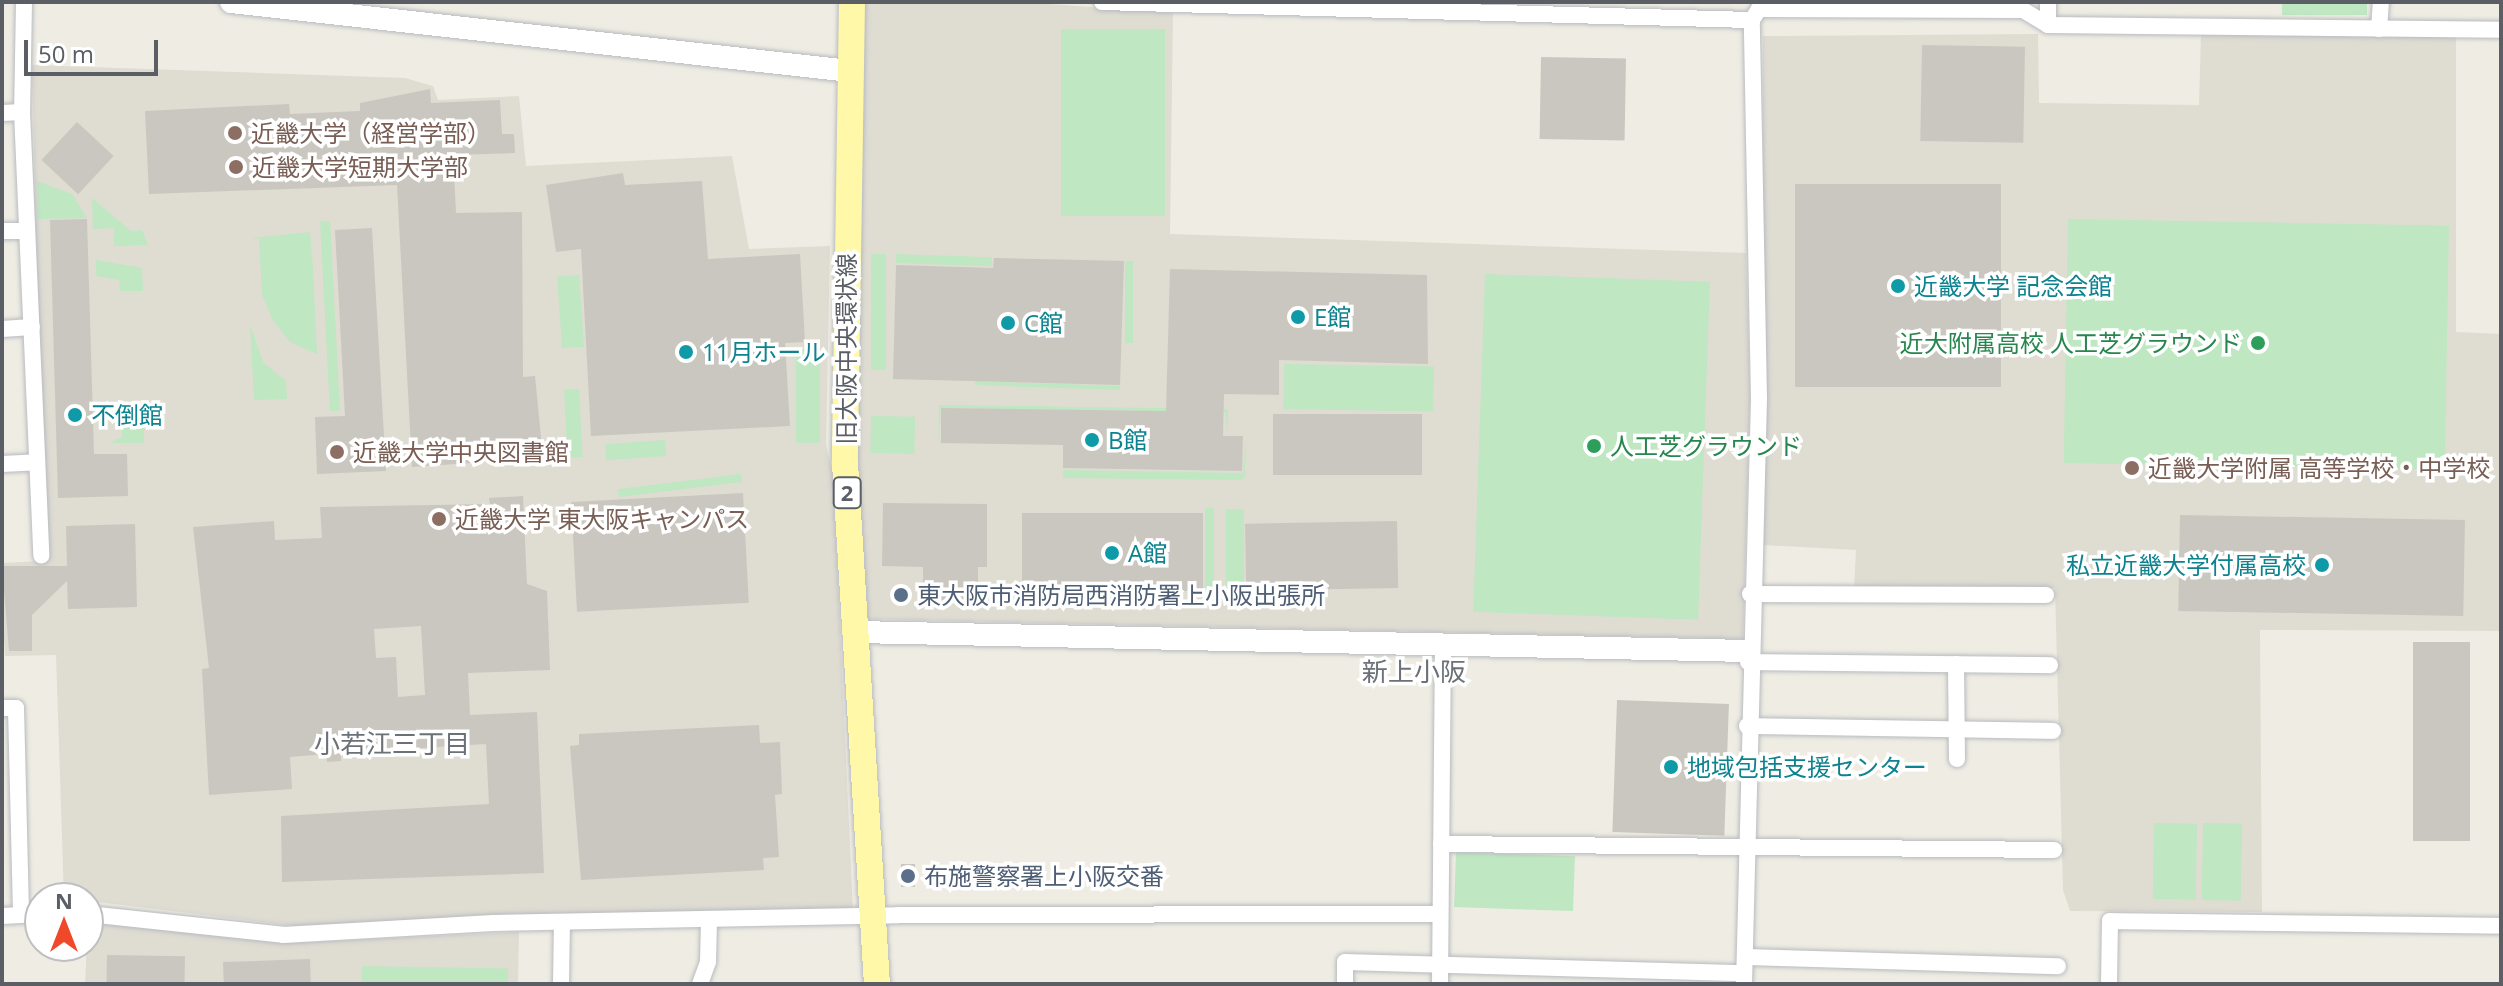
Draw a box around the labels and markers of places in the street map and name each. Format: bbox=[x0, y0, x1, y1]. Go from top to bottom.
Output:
place label: 近畿大学（経営学部） bbox=[251, 119, 491, 147]
marker: 近畿大学（経営学部） bbox=[226, 124, 244, 142]
place label: 近畿大学短期大学部 bbox=[252, 153, 468, 181]
marker: 近畿大学短期大学部 bbox=[227, 158, 245, 176]
place label: 近畿大学 記念会館 bbox=[1914, 272, 2112, 300]
marker: 近畿大学 記念会館 bbox=[1889, 277, 1907, 295]
place label: E館 bbox=[1314, 303, 1351, 331]
marker: E館 bbox=[1289, 308, 1307, 326]
place label: C館 bbox=[1024, 309, 1063, 337]
marker: C館 bbox=[999, 314, 1017, 332]
place label: 近大附属高校 人工芝グラウンド bbox=[1900, 329, 2242, 357]
marker: 近大附属高校 人工芝グラウンド bbox=[2249, 334, 2267, 352]
place label: 11月ホール bbox=[702, 338, 825, 366]
marker: 11月ホール bbox=[677, 343, 695, 361]
place label: 不倒館 bbox=[91, 401, 163, 429]
marker: 不倒館 bbox=[66, 406, 84, 424]
place label: B館 bbox=[1108, 426, 1148, 454]
marker: B館 bbox=[1083, 431, 1101, 449]
place label: 人工芝グラウンド bbox=[1610, 432, 1802, 460]
marker: 人工芝グラウンド bbox=[1585, 437, 1603, 455]
place label: 近畿大学中央図書館 bbox=[353, 438, 569, 466]
marker: 近畿大学中央図書館 bbox=[328, 443, 346, 461]
place label: 近畿大学附属 高等学校・中学校 bbox=[2148, 454, 2490, 482]
marker: 近畿大学附属 高等学校・中学校 bbox=[2123, 459, 2141, 477]
place label: 近畿大学 東大阪キャンパス bbox=[455, 505, 749, 533]
marker: 近畿大学 東大阪キャンパス bbox=[430, 510, 448, 528]
place label: A館 bbox=[1128, 539, 1167, 567]
marker: A館 bbox=[1103, 544, 1121, 562]
place label: 私立近畿大学付属高校 bbox=[2066, 551, 2306, 579]
marker: 私立近畿大学付属高校 bbox=[2313, 556, 2331, 574]
place label: 東大阪市消防局西消防署上小阪出張所 bbox=[917, 581, 1325, 609]
marker: 東大阪市消防局西消防署上小阪出張所 bbox=[892, 586, 910, 604]
place label: 地域包括支援センター bbox=[1687, 753, 1927, 781]
marker: 地域包括支援センター bbox=[1662, 758, 1680, 776]
place label: 布施警察署上小阪交番 bbox=[924, 862, 1164, 890]
marker: 布施警察署上小阪交番 bbox=[899, 867, 917, 885]

